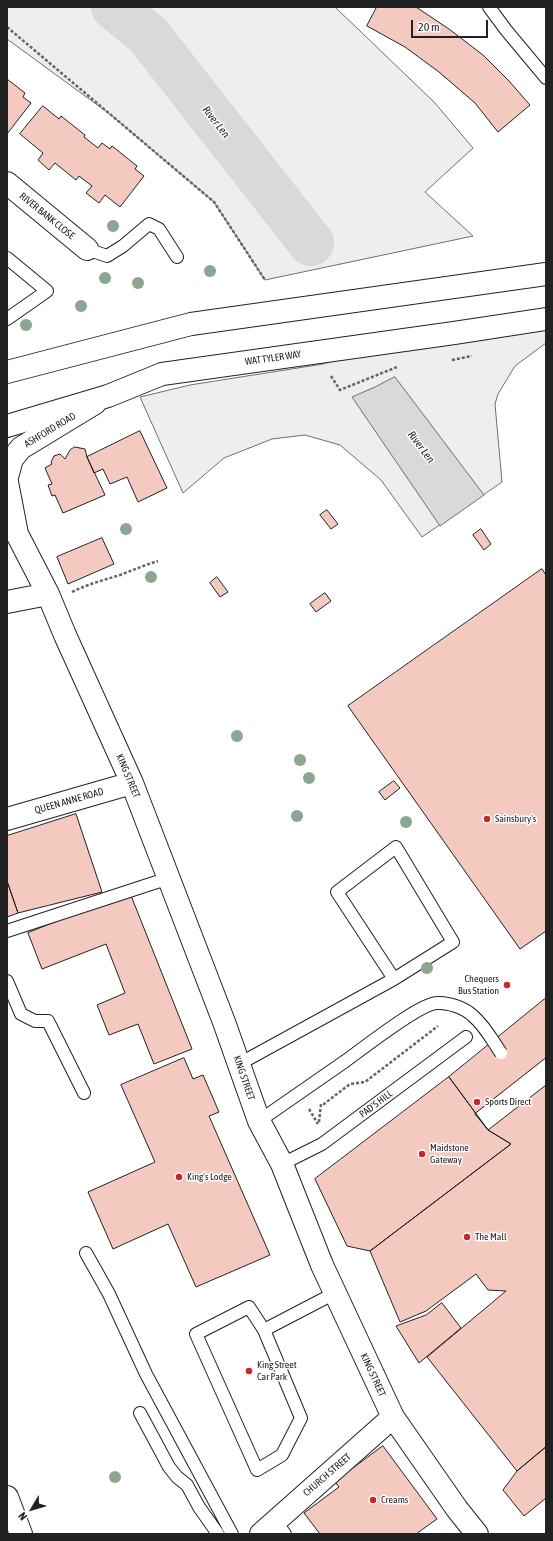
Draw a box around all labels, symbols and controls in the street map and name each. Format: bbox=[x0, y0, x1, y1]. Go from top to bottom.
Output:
scale bar bbox=[413, 12, 490, 38]
text: 20 m bbox=[418, 20, 440, 34]
water label: River Len bbox=[199, 103, 233, 141]
street label: RIVER BANK CLOSE bbox=[17, 190, 77, 242]
street label: WAT TYLER WAY bbox=[244, 348, 302, 368]
street label: ASHFORD ROAD bbox=[22, 410, 78, 450]
water label: River Len bbox=[405, 428, 437, 466]
street label: KING STREET bbox=[113, 752, 143, 800]
street label: QUEEN ANNE ROAD bbox=[33, 785, 105, 817]
place label: Sainsbury's bbox=[495, 813, 536, 825]
marker: Sainsbury's bbox=[482, 814, 492, 824]
place label: Chequers Bus Station bbox=[458, 973, 499, 996]
marker: Chequers Bus Station bbox=[502, 980, 512, 990]
street label: KING STREET bbox=[231, 1054, 257, 1102]
street label: PAD'S HILL bbox=[357, 1088, 395, 1120]
place label: Sports Direct bbox=[485, 1096, 531, 1108]
marker: Sports Direct bbox=[472, 1097, 482, 1107]
place label: Maidstone Gateway bbox=[430, 1142, 469, 1166]
marker: Maidstone Gateway bbox=[417, 1149, 427, 1159]
place label: King's Lodge bbox=[187, 1171, 232, 1183]
marker: King's Lodge bbox=[174, 1172, 184, 1182]
place label: The Mall bbox=[475, 1231, 507, 1243]
marker: The Mall bbox=[462, 1232, 472, 1242]
street label: KING STREET bbox=[358, 1351, 388, 1399]
place label: King Street Car Park bbox=[257, 1359, 297, 1382]
marker: King Street Car Park bbox=[244, 1366, 254, 1376]
street label: CHURCH STREET bbox=[301, 1451, 353, 1499]
north arrow bbox=[12, 1489, 52, 1529]
place label: Creams bbox=[381, 1494, 408, 1506]
marker: Creams bbox=[368, 1495, 378, 1505]
text: N bbox=[16, 1510, 29, 1523]

